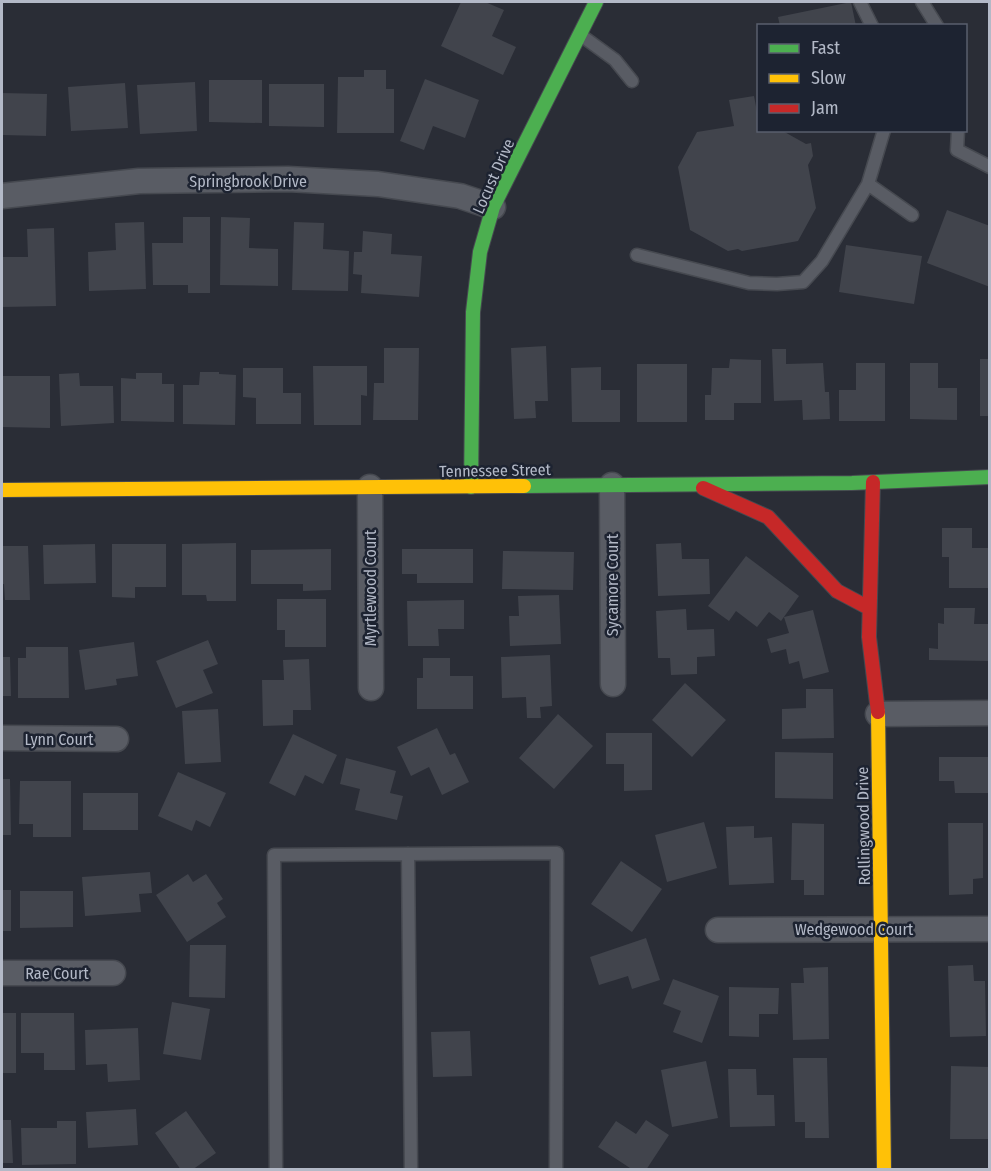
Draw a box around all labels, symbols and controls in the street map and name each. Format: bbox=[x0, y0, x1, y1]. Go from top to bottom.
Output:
legend bbox=[757, 24, 967, 132]
text: Fast bbox=[811, 37, 840, 59]
text: Slow bbox=[811, 67, 846, 89]
text: Jam bbox=[811, 97, 839, 119]
street label: Locust Drive bbox=[469, 136, 518, 217]
street label: Springbrook Drive bbox=[189, 172, 307, 191]
street label: Tennessee Street bbox=[439, 460, 552, 481]
street label: Myrtlewood Court bbox=[361, 529, 380, 646]
street label: Sycamore Court bbox=[603, 533, 622, 636]
street label: Lynn Court bbox=[24, 730, 94, 749]
street label: Rollingwood Drive bbox=[853, 766, 874, 886]
street label: Wedgewood Court bbox=[795, 920, 914, 939]
street label: Rae Court bbox=[25, 964, 89, 983]

